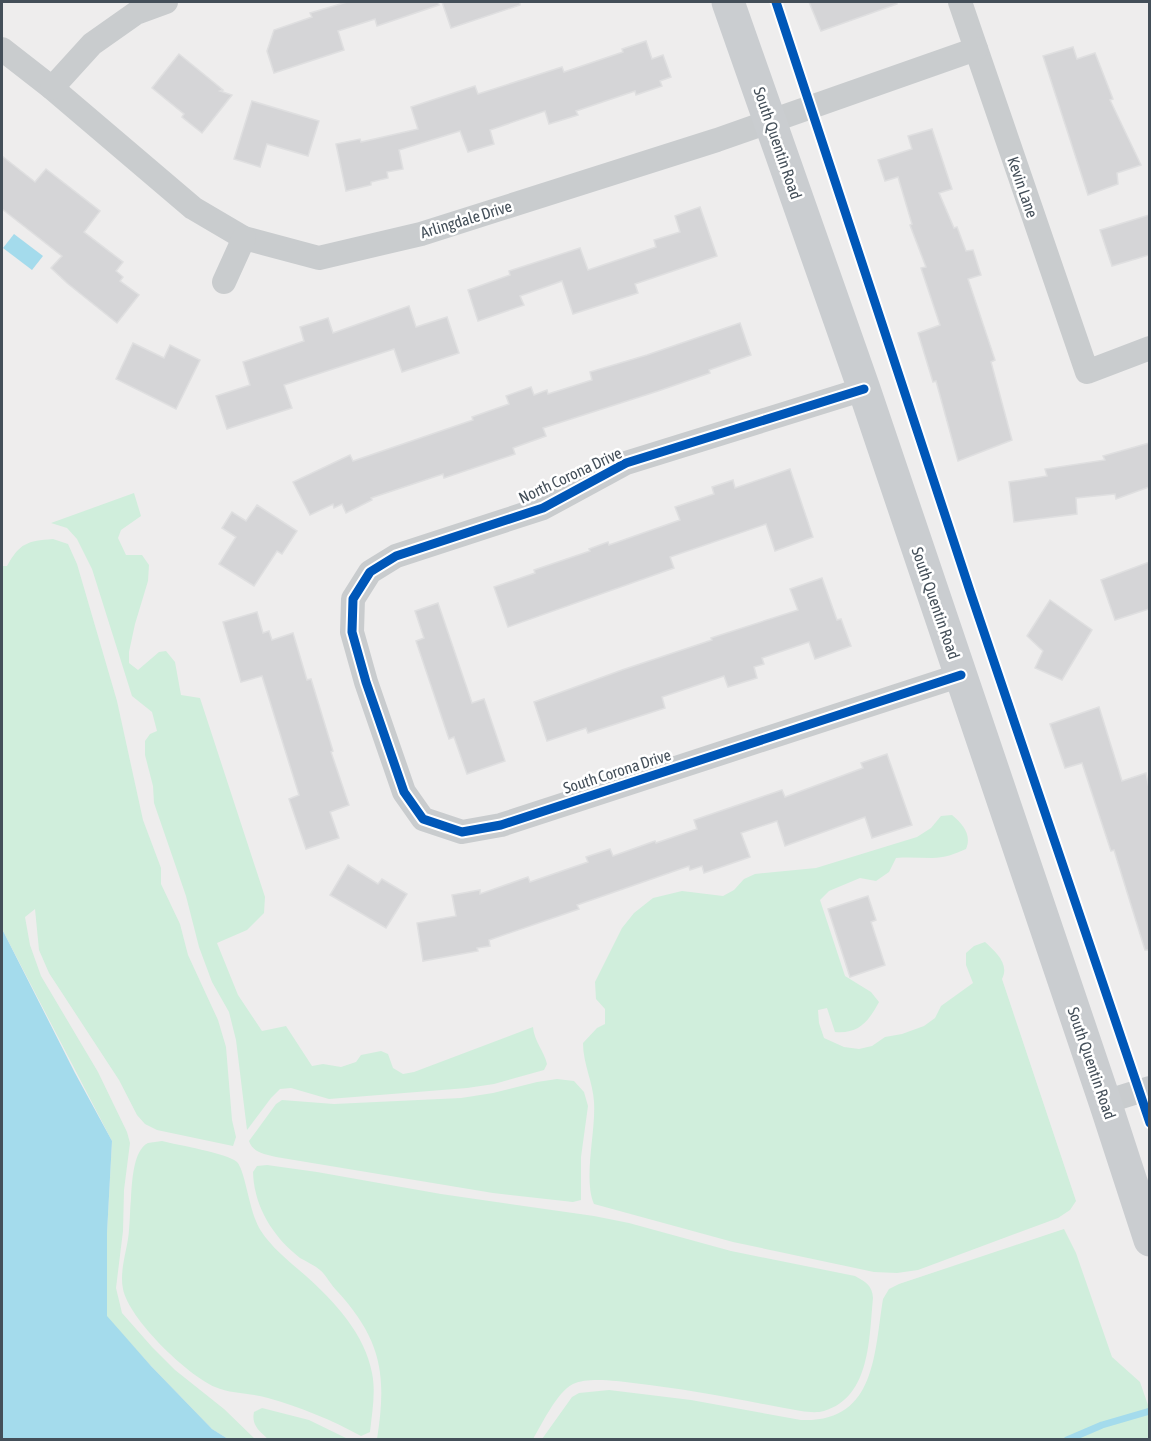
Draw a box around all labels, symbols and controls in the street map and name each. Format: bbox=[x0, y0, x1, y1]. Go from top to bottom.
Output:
street label: South Quentin Road bbox=[750, 85, 806, 201]
street label: Kevin Lane bbox=[1004, 154, 1042, 220]
street label: Arlingdale Drive bbox=[418, 197, 514, 242]
street label: North Corona Drive bbox=[516, 443, 624, 507]
street label: South Quentin Road bbox=[908, 545, 964, 661]
street label: South Corona Drive bbox=[561, 745, 673, 797]
street label: South Quentin Road bbox=[1064, 1005, 1120, 1121]

